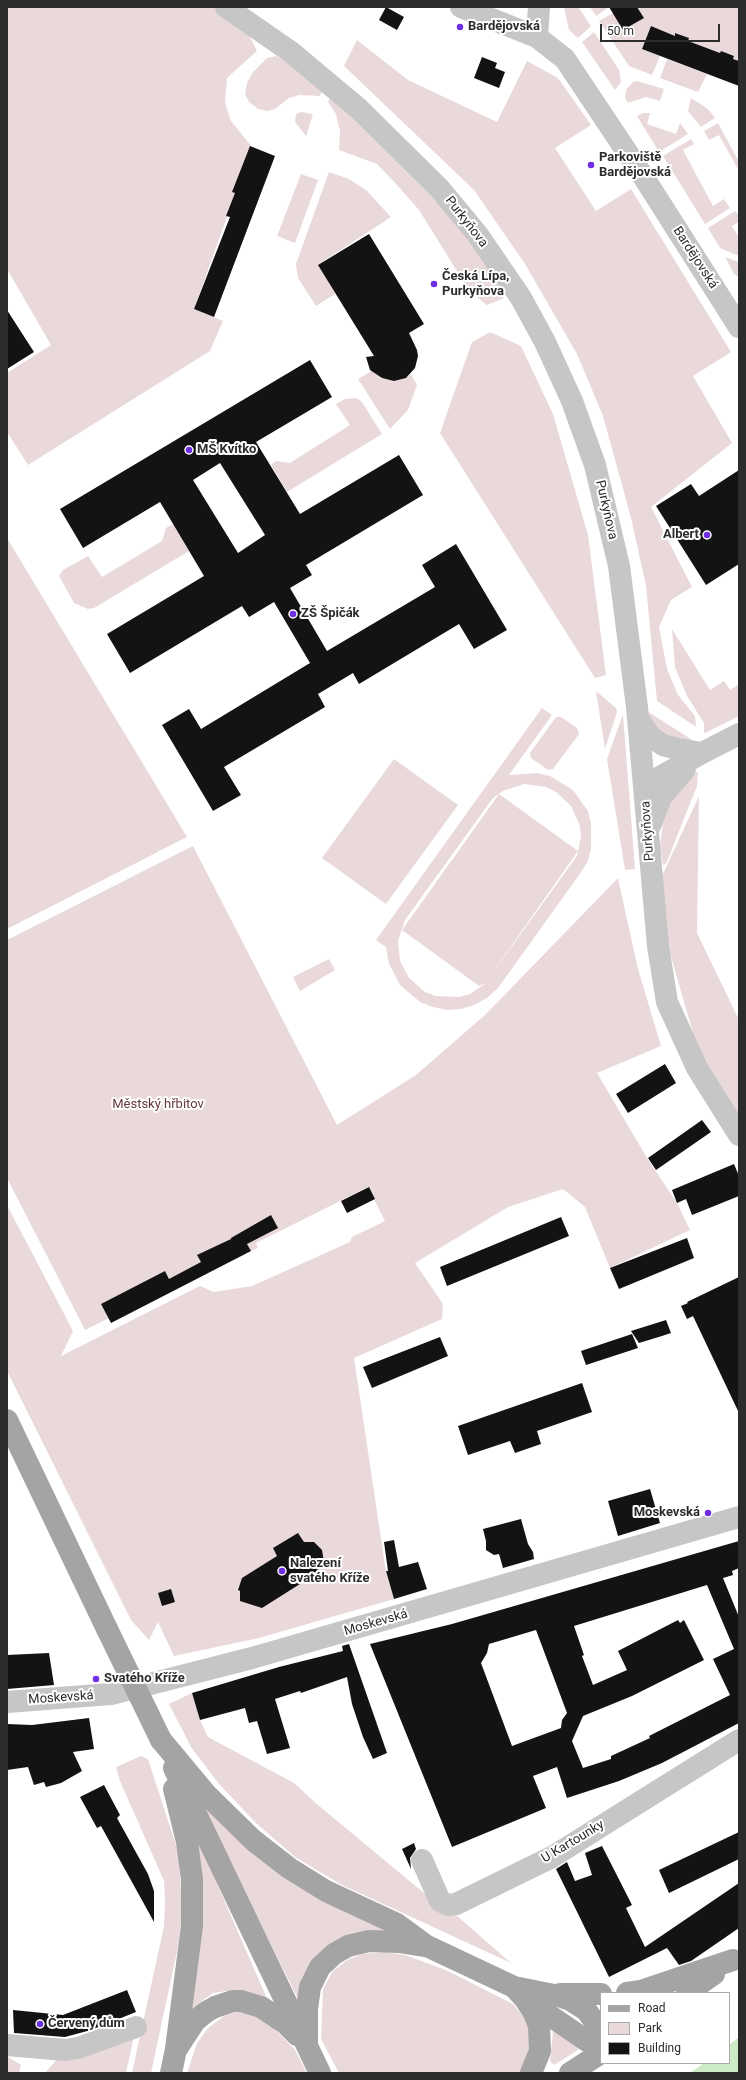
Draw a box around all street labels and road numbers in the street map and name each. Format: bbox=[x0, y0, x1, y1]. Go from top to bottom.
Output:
street label: Purkyňova bbox=[441, 193, 491, 251]
street label: Bardějovská bbox=[669, 224, 721, 292]
street label: Purkyňova bbox=[592, 479, 620, 541]
street label: Purkyňova bbox=[638, 800, 658, 862]
street label: Moskevská bbox=[342, 1606, 410, 1640]
street label: Moskevská bbox=[28, 1688, 94, 1708]
street label: U Kartounky bbox=[539, 1817, 607, 1867]

